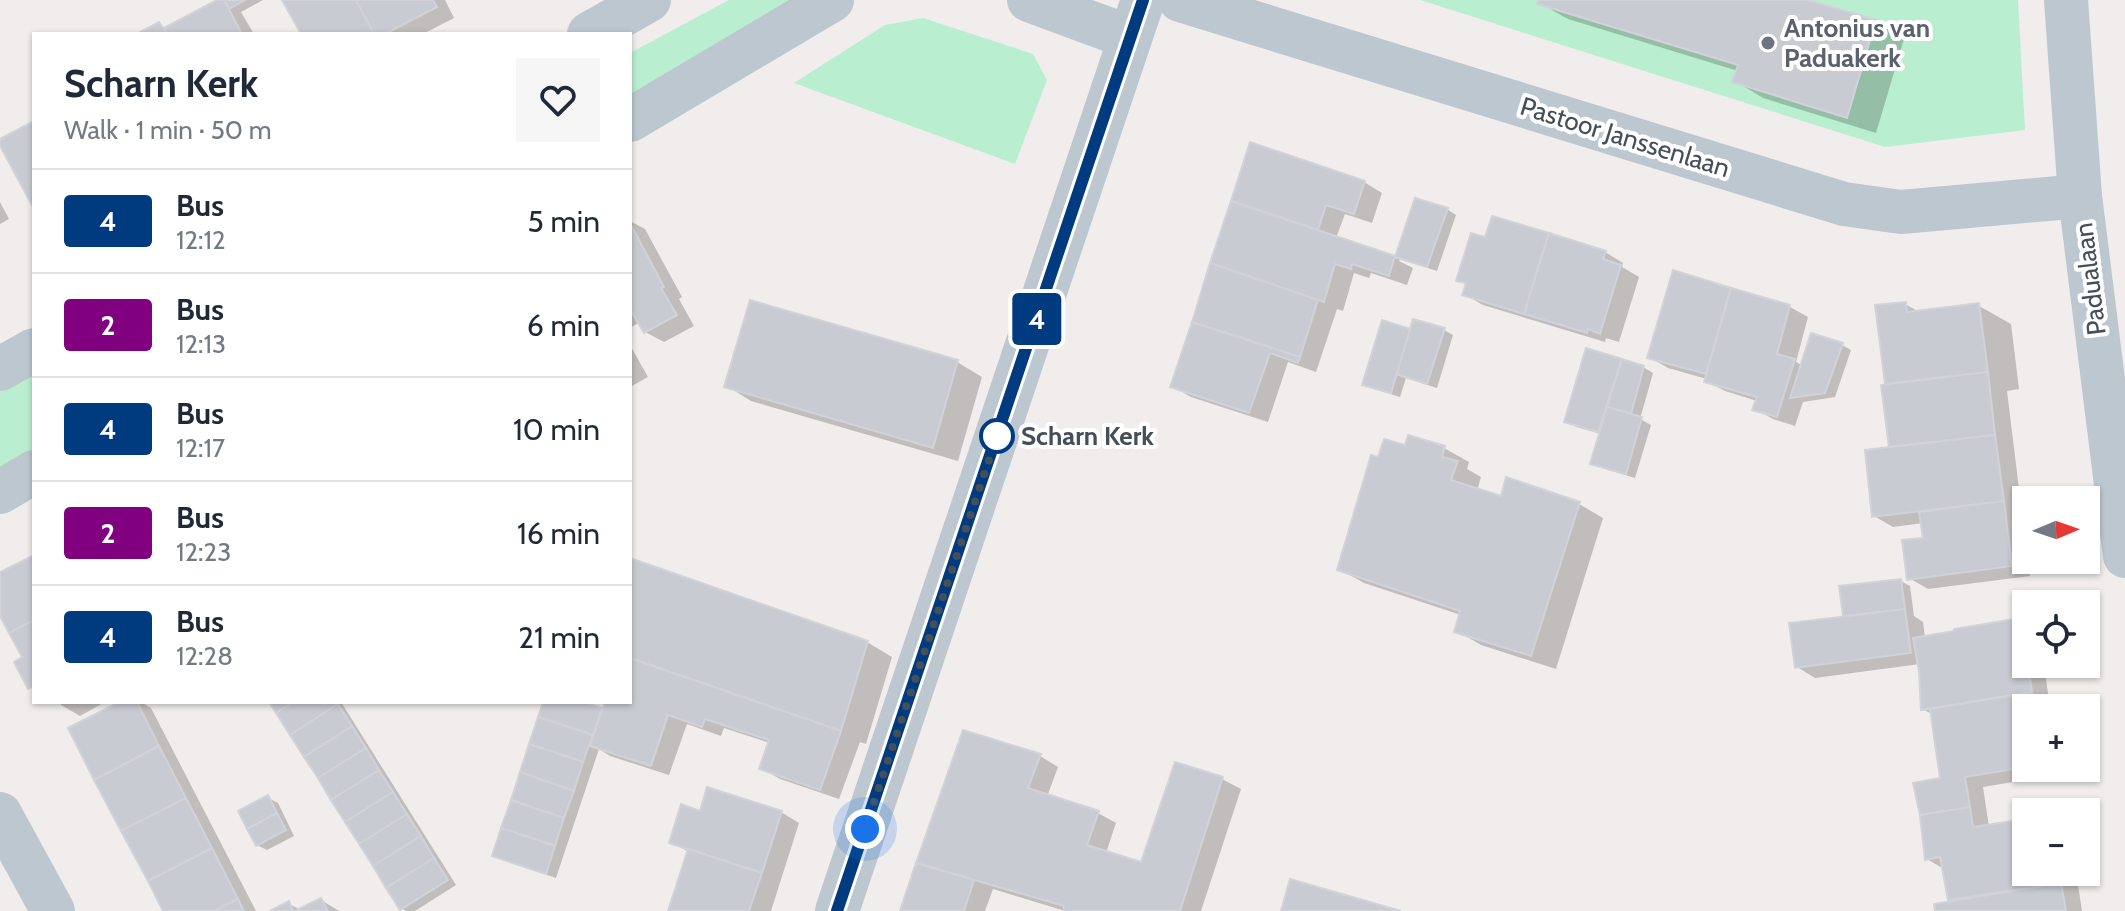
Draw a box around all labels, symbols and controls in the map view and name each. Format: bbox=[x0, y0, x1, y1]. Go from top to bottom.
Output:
place label: Antonius van Paduakerk bbox=[1784, 12, 1930, 74]
marker: Antonius van Paduakerk bbox=[1759, 34, 1777, 52]
button: heart bbox=[516, 58, 600, 142]
text: Scharn Kerk bbox=[64, 60, 258, 107]
street label: Pastoor Janssenlaan bbox=[1516, 90, 1734, 184]
text: Walk · 1 min · 50 m bbox=[64, 114, 272, 146]
text: Bus bbox=[176, 187, 224, 224]
text: 5 min bbox=[528, 203, 600, 240]
text: 4 bbox=[99, 204, 117, 238]
street label: Padualaan bbox=[2067, 221, 2113, 337]
text: 12:12 bbox=[176, 224, 226, 256]
text: Bus bbox=[176, 291, 224, 328]
line badge: 4 bbox=[1011, 293, 1063, 345]
text: 4 bbox=[1028, 302, 1046, 336]
text: 6 min bbox=[527, 307, 600, 344]
text: 2 bbox=[101, 308, 115, 342]
text: 12:13 bbox=[176, 328, 226, 360]
text: Bus bbox=[176, 395, 224, 432]
text: 10 min bbox=[513, 411, 600, 448]
text: 4 bbox=[99, 412, 117, 446]
marker: Scharn Kerk bbox=[980, 419, 1014, 453]
place label: Scharn Kerk bbox=[1021, 420, 1154, 452]
text: 12:17 bbox=[176, 432, 225, 464]
north arrow bbox=[2012, 486, 2100, 574]
map controls bbox=[2012, 486, 2100, 886]
text: Bus bbox=[176, 499, 224, 536]
text: 16 min bbox=[517, 515, 600, 552]
text: 2 bbox=[101, 516, 115, 550]
text: 12:23 bbox=[176, 536, 231, 568]
button: locate bbox=[2012, 590, 2100, 678]
text: Bus bbox=[176, 603, 224, 640]
text: 21 min bbox=[518, 619, 600, 656]
text: 4 bbox=[99, 620, 117, 654]
text: 12:28 bbox=[176, 640, 233, 672]
button: + bbox=[2012, 694, 2100, 782]
button: − bbox=[2012, 798, 2100, 886]
your location bbox=[845, 809, 885, 849]

